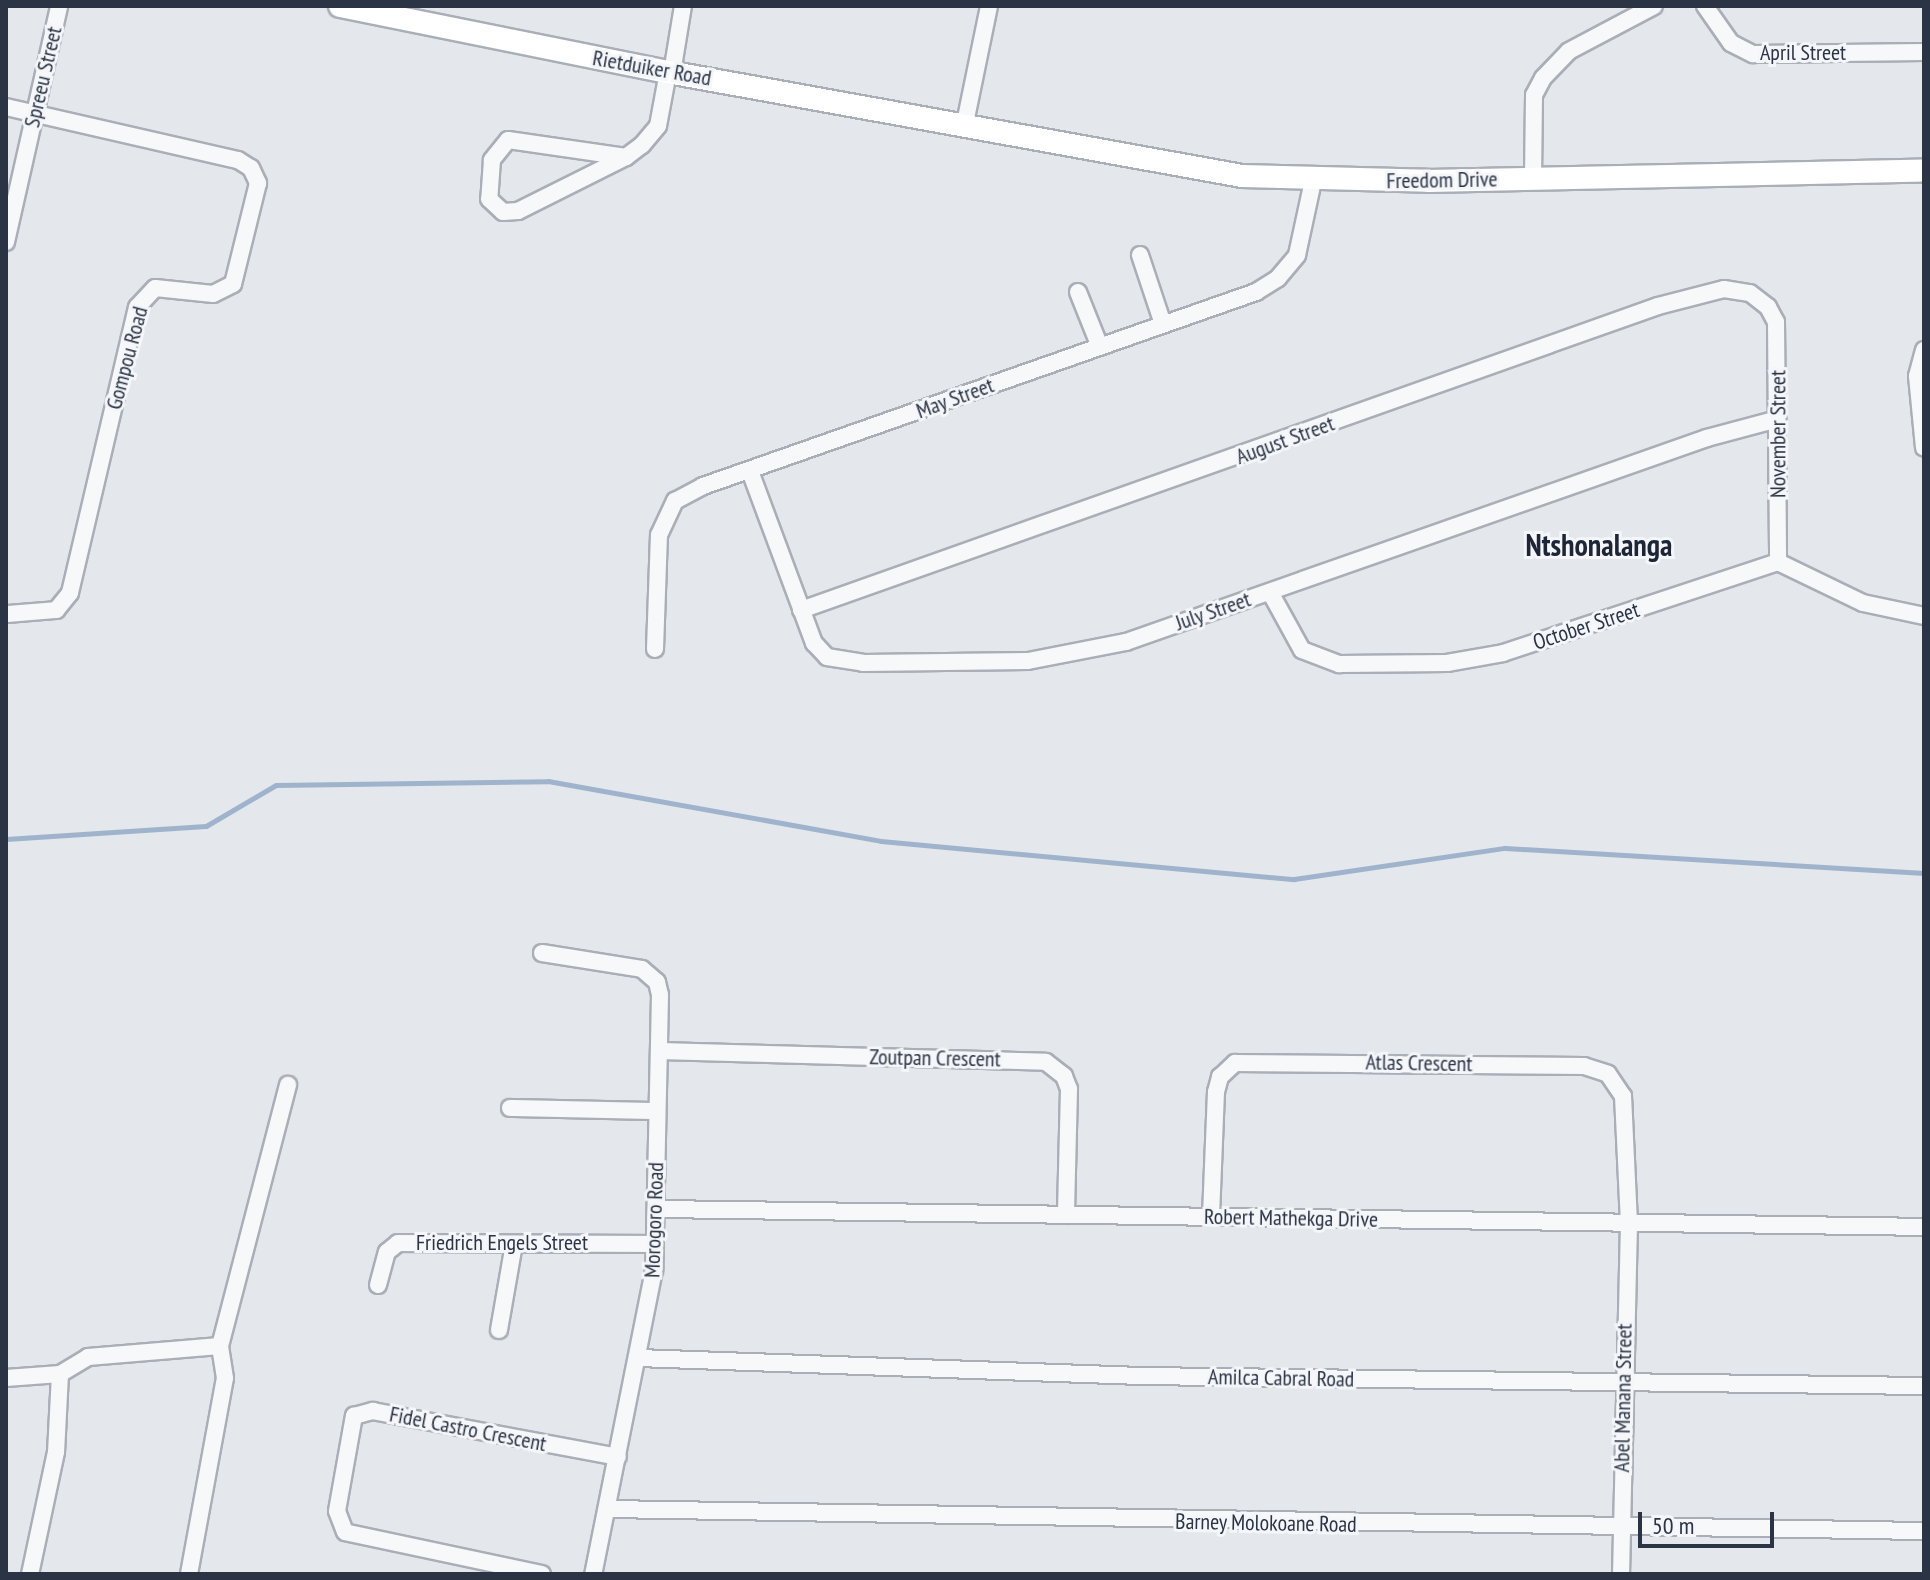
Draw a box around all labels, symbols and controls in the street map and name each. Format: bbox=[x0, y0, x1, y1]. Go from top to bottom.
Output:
street label: Spreeu Street bbox=[19, 24, 67, 130]
street label: April Street bbox=[1760, 40, 1846, 66]
street label: Rietduiker Road bbox=[591, 45, 713, 91]
street label: Freedom Drive bbox=[1386, 166, 1498, 194]
street label: Gompou Road bbox=[101, 304, 153, 412]
street label: November Street bbox=[1765, 370, 1791, 498]
street label: May Street bbox=[912, 372, 998, 424]
street label: August Street bbox=[1232, 410, 1338, 470]
district label: Ntshonalanga bbox=[1526, 527, 1672, 563]
street label: July Street bbox=[1172, 586, 1254, 636]
street label: October Street bbox=[1530, 596, 1642, 656]
street label: Zoutpan Crescent bbox=[869, 1044, 1001, 1072]
street label: Atlas Crescent bbox=[1365, 1049, 1473, 1077]
street label: Morogoro Road bbox=[639, 1162, 669, 1278]
street label: Robert Mathekga Drive bbox=[1204, 1203, 1378, 1233]
street label: Friedrich Engels Street bbox=[416, 1230, 588, 1256]
street label: Abel Manana Street bbox=[1609, 1323, 1637, 1473]
street label: Amilca Cabral Road bbox=[1208, 1364, 1354, 1392]
street label: Fidel Castro Crescent bbox=[387, 1401, 549, 1457]
scale bar bbox=[1642, 1496, 1778, 1546]
street label: Barney Molokoane Road bbox=[1175, 1508, 1357, 1538]
text: 50 m bbox=[1652, 1510, 1694, 1541]

